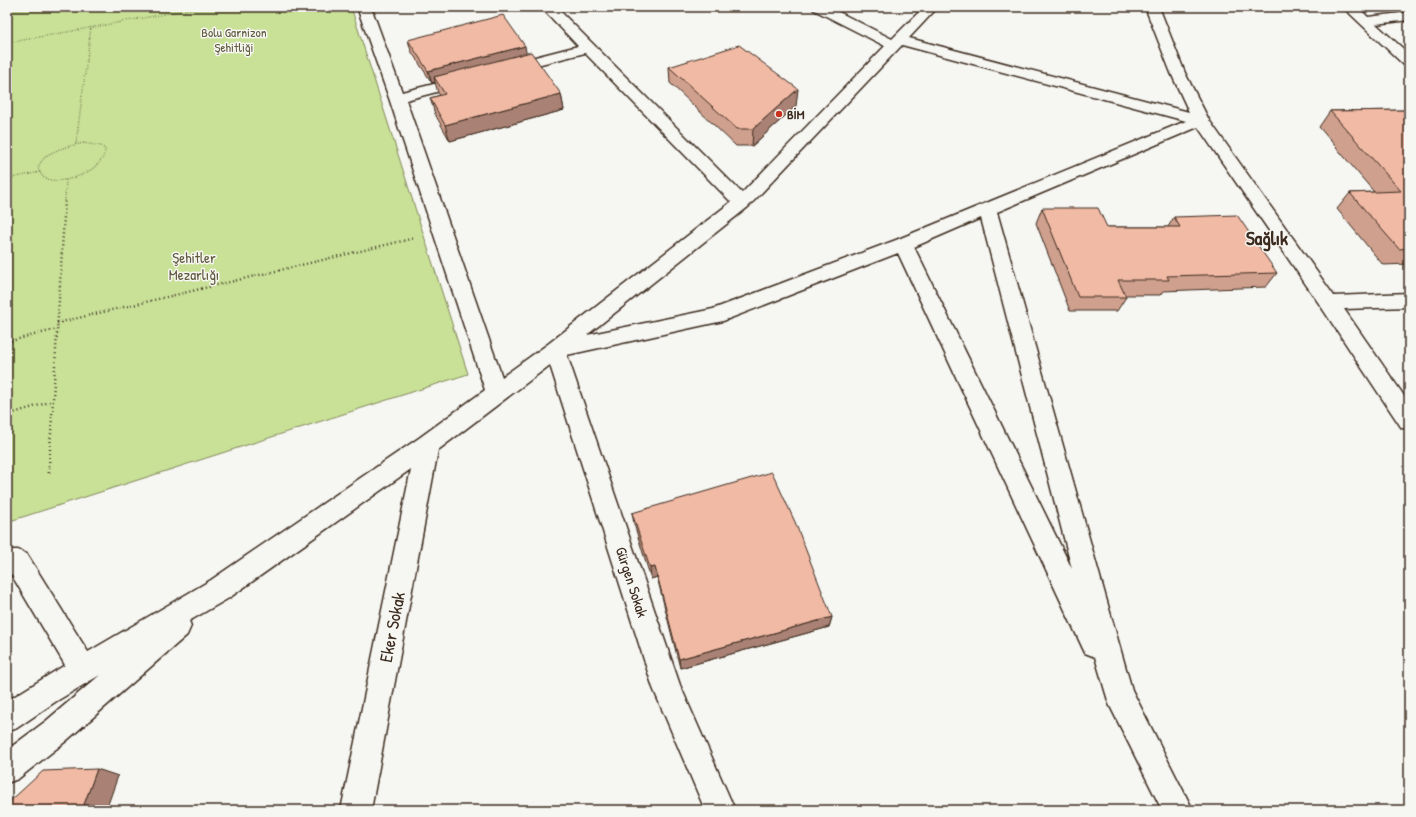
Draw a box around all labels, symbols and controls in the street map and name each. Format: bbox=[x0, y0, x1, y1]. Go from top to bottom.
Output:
park label: Bolu Garnizon Şehitliği bbox=[201, 23, 267, 56]
place label: BİM bbox=[787, 105, 805, 123]
marker: BİM bbox=[774, 109, 784, 119]
district label: Sağlık bbox=[1246, 225, 1288, 252]
park label: Şehitler Mezarlığı bbox=[169, 247, 219, 285]
street label: Gürgen Sokak bbox=[611, 544, 653, 620]
street label: Eker Sokak bbox=[373, 589, 411, 664]

